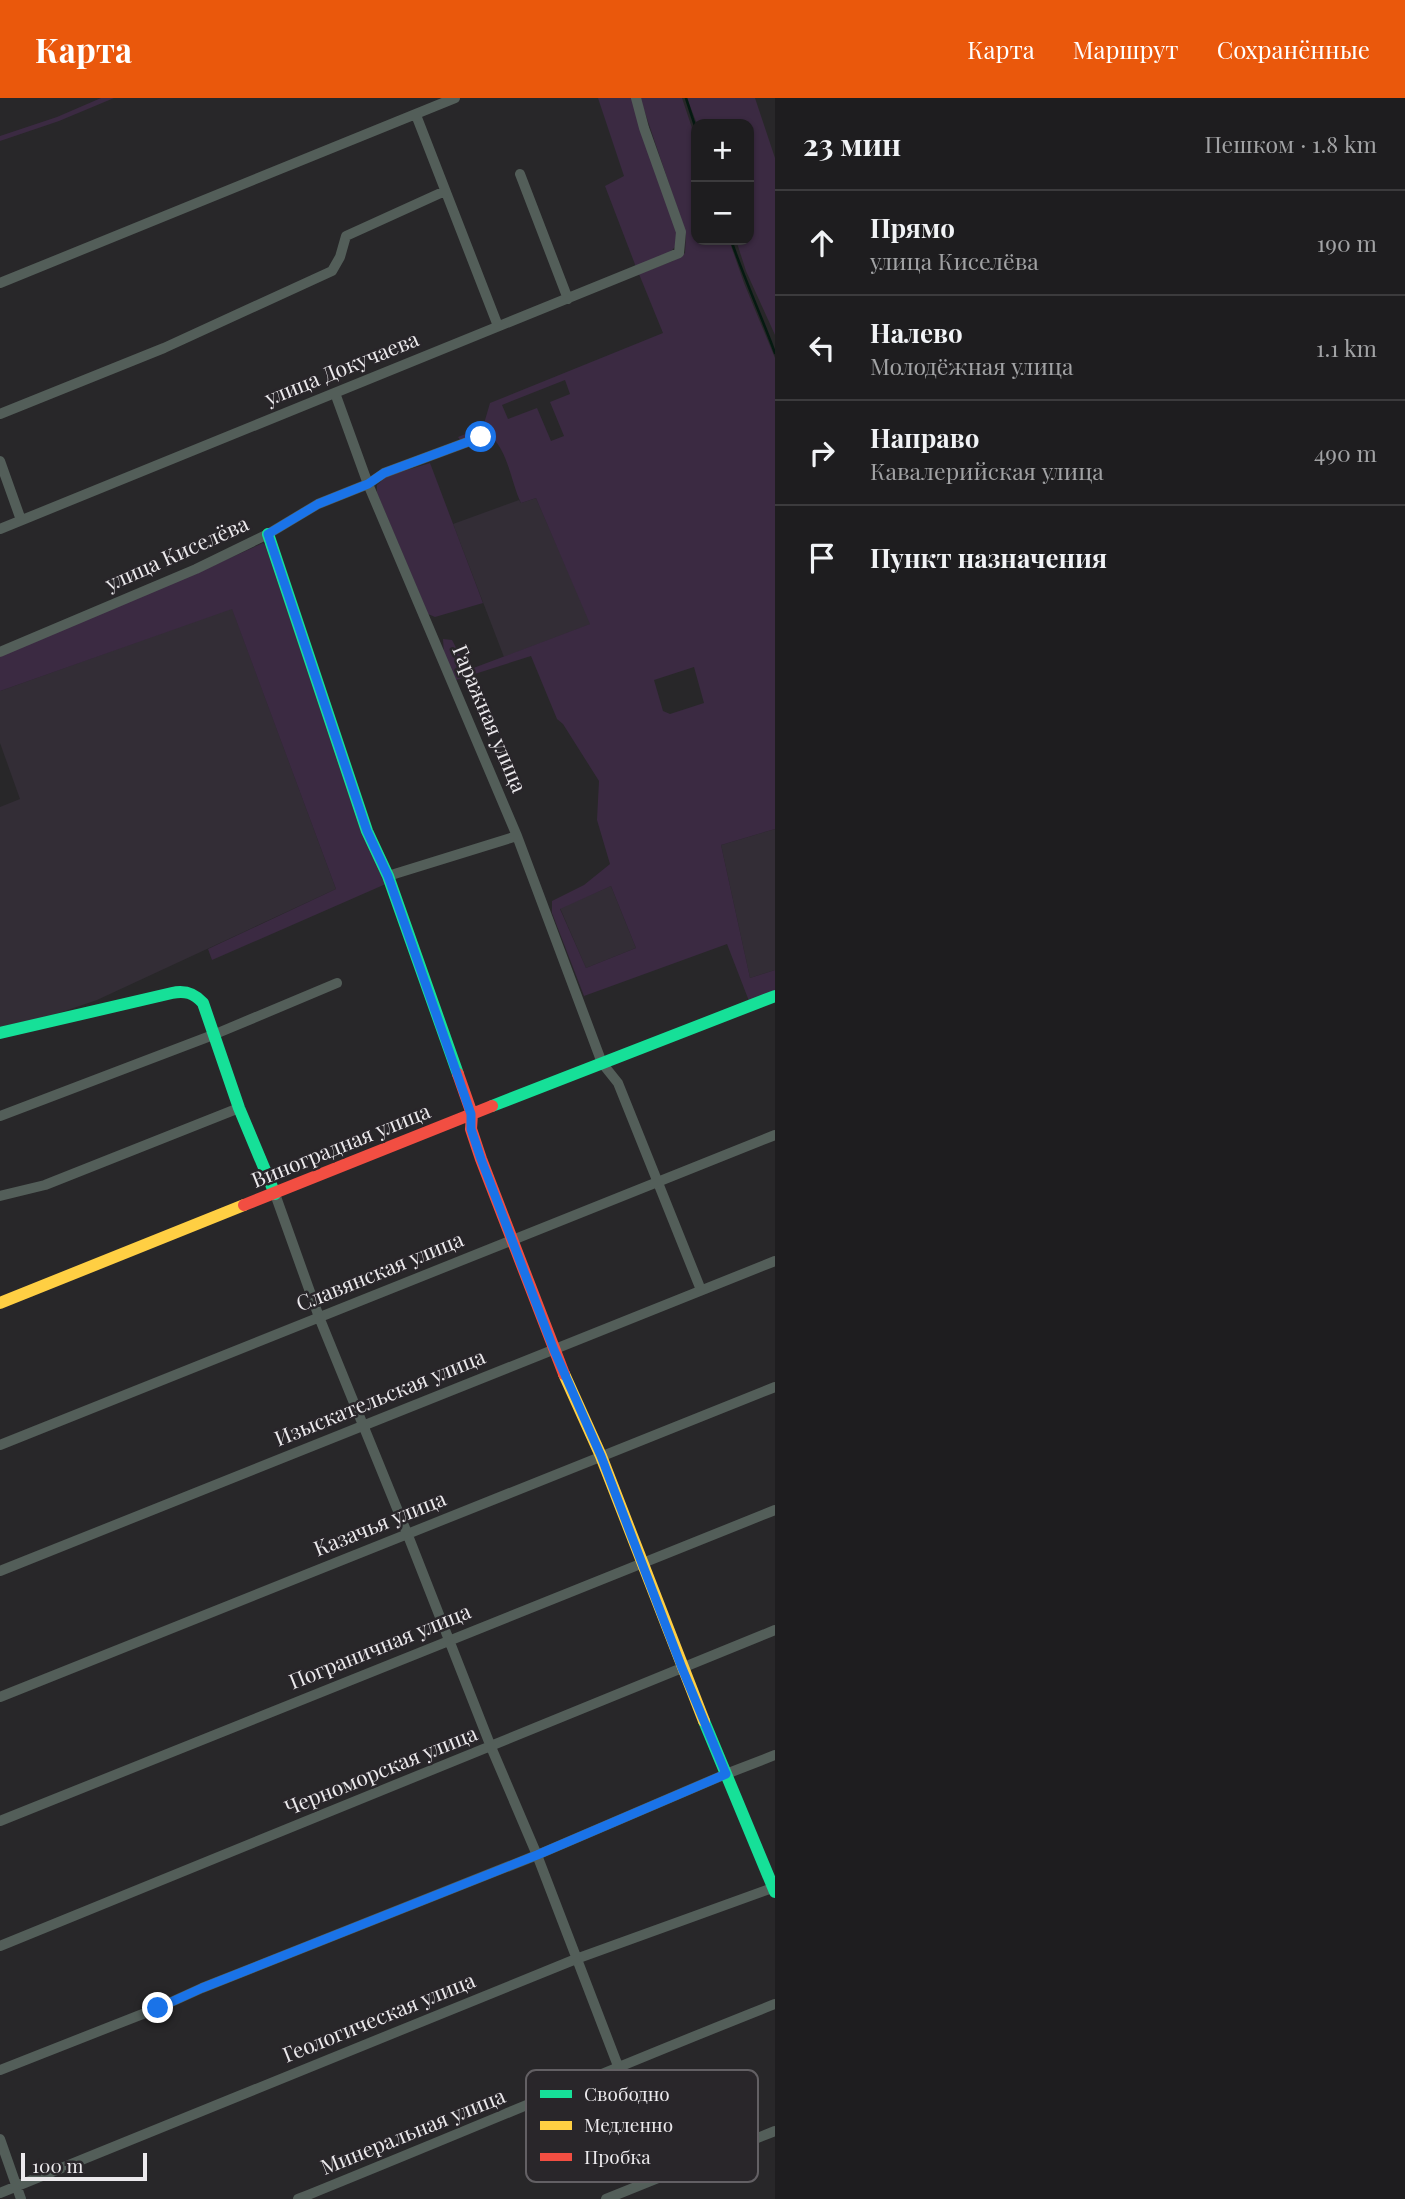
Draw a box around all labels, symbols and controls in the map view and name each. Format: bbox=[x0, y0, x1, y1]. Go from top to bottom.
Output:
text: Карта bbox=[35, 27, 132, 71]
text: Карта bbox=[967, 33, 1035, 65]
text: Маршрут bbox=[1073, 33, 1179, 65]
text: Сохранённые bbox=[1217, 33, 1370, 65]
map controls bbox=[691, 119, 754, 245]
button: + bbox=[691, 119, 754, 182]
text: 23 мин bbox=[803, 124, 901, 164]
text: Пешком · 1.8 km bbox=[1205, 128, 1377, 159]
button: − bbox=[691, 182, 754, 245]
text: Прямо bbox=[870, 210, 955, 245]
icon: ahead bbox=[803, 224, 841, 262]
text: 190 m bbox=[1317, 227, 1377, 258]
text: улица Киселёва bbox=[870, 245, 1039, 276]
text: Налево bbox=[870, 315, 963, 350]
street label: улица Докучаева bbox=[259, 323, 423, 411]
icon: left bbox=[803, 329, 841, 367]
text: 1.1 km bbox=[1316, 332, 1377, 363]
text: Молодёжная улица bbox=[870, 350, 1073, 381]
text: Направо bbox=[870, 420, 979, 455]
route start bbox=[465, 421, 496, 452]
icon: right bbox=[803, 434, 841, 472]
text: 490 m bbox=[1314, 437, 1377, 468]
text: Кавалерийская улица bbox=[870, 455, 1104, 486]
street label: улица Киселёва bbox=[99, 508, 253, 597]
icon: arrive bbox=[803, 539, 841, 577]
text: Пункт назначения bbox=[870, 540, 1107, 575]
street label: Гаражная улица bbox=[447, 640, 535, 797]
street label: Виноградная улица bbox=[247, 1095, 434, 1193]
street label: Славянская улица bbox=[291, 1224, 468, 1317]
street label: Изыскательская улица bbox=[270, 1341, 489, 1451]
street label: Казачья улица bbox=[309, 1483, 450, 1561]
street label: Пограничная улица bbox=[284, 1596, 475, 1694]
street label: Черноморская улица bbox=[280, 1717, 481, 1821]
street label: Геологическая улица bbox=[278, 1964, 479, 2068]
route end bbox=[142, 1992, 173, 2023]
legend bbox=[526, 2070, 758, 2182]
street label: Минеральная улица bbox=[316, 2080, 509, 2180]
text: Свободно bbox=[584, 2080, 670, 2106]
text: Медленно bbox=[584, 2111, 673, 2137]
text: Пробка bbox=[584, 2143, 651, 2169]
scale bar bbox=[21, 2150, 147, 2182]
text: 100 m bbox=[32, 2152, 83, 2178]

